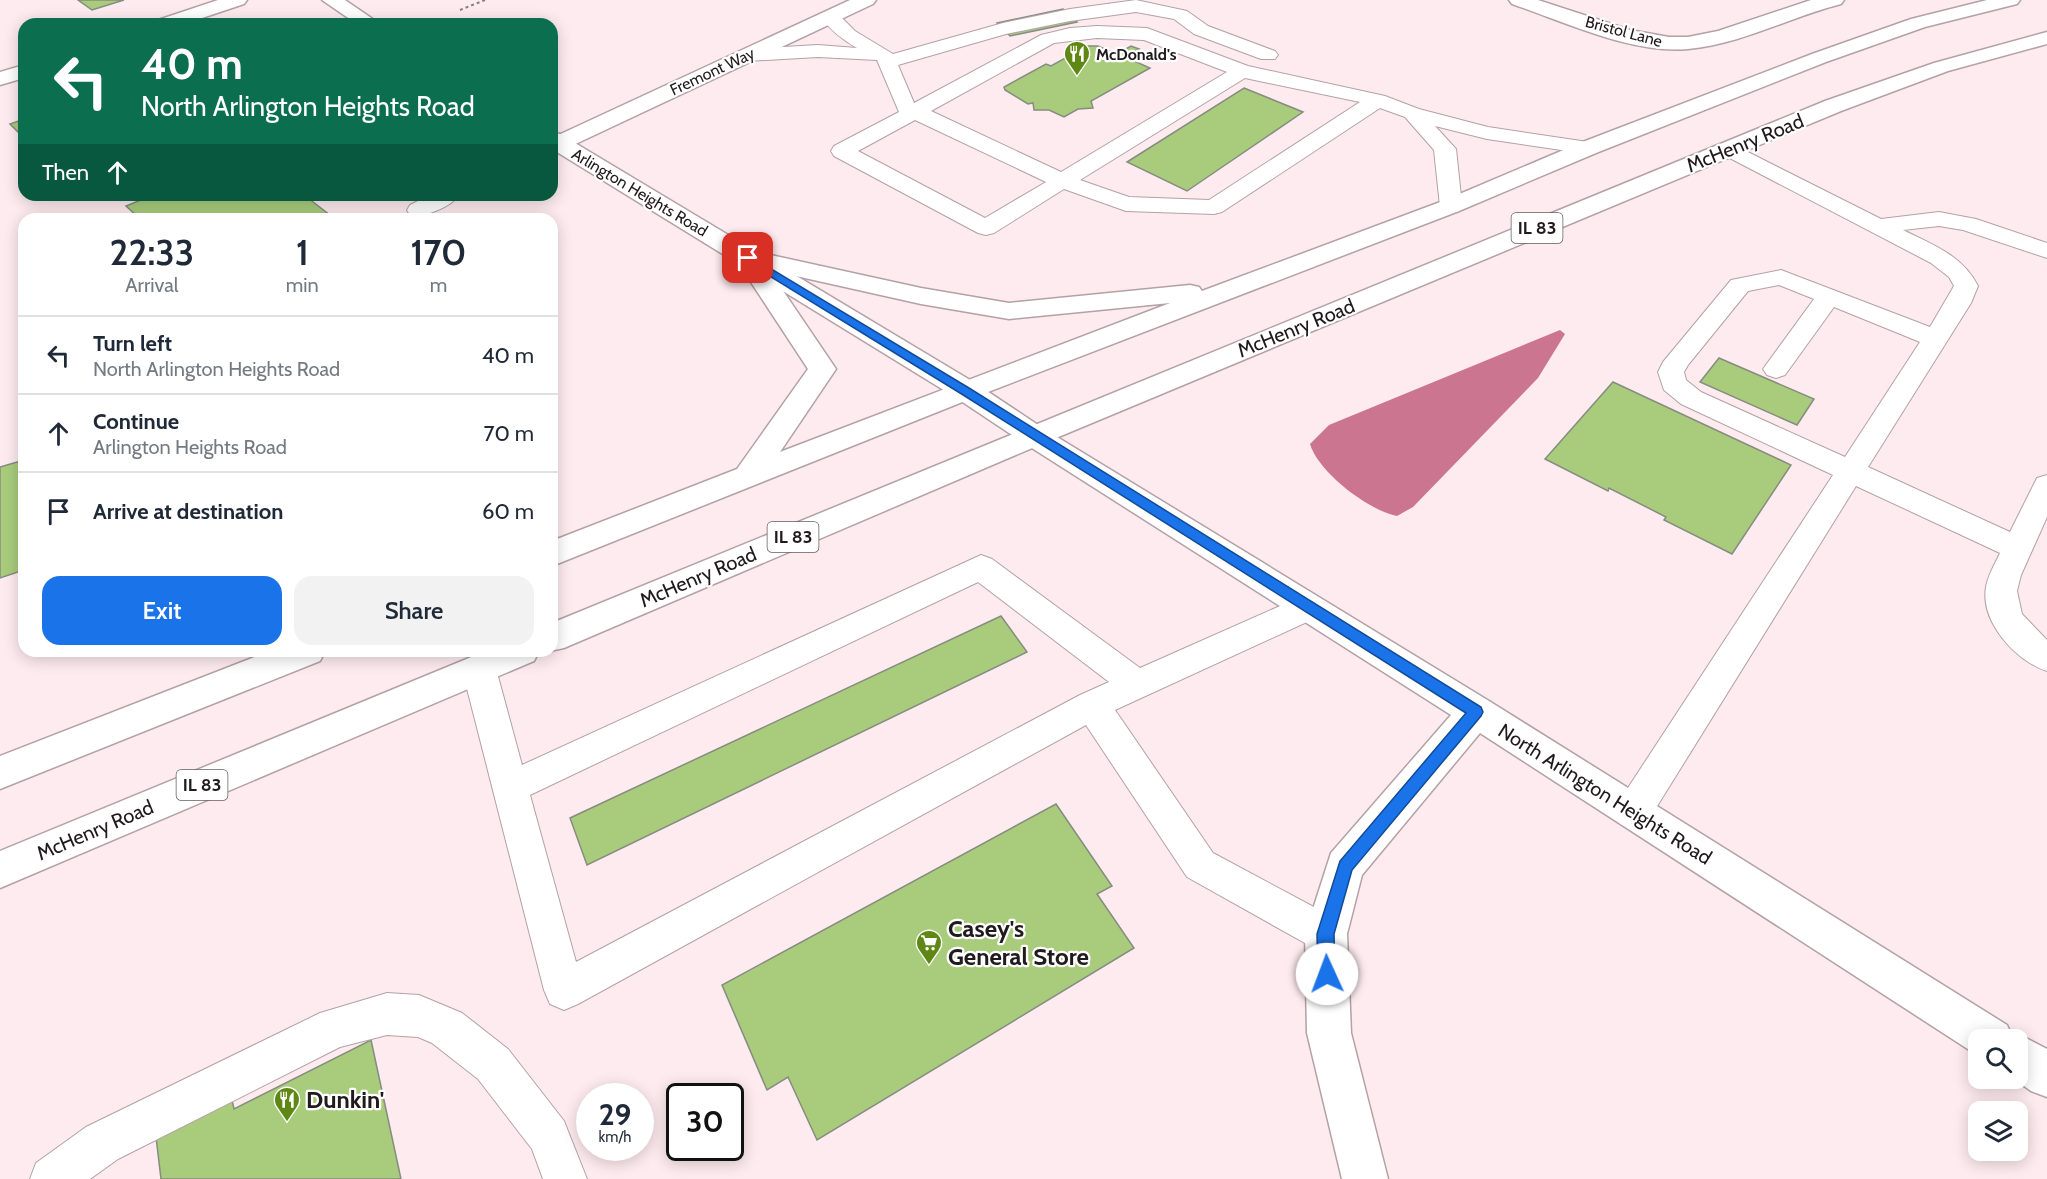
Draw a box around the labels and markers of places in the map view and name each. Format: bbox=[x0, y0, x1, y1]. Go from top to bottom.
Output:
restaurant icon: McDonald's bbox=[1062, 39, 1092, 77]
place label: McDonald's bbox=[1096, 45, 1177, 64]
pin bbox=[722, 232, 773, 283]
place label: Casey's General Store bbox=[948, 914, 1089, 971]
supermarket icon: Casey's General Store bbox=[914, 928, 944, 966]
restaurant icon: Dunkin' bbox=[272, 1085, 302, 1123]
place label: Dunkin' bbox=[306, 1085, 384, 1114]

